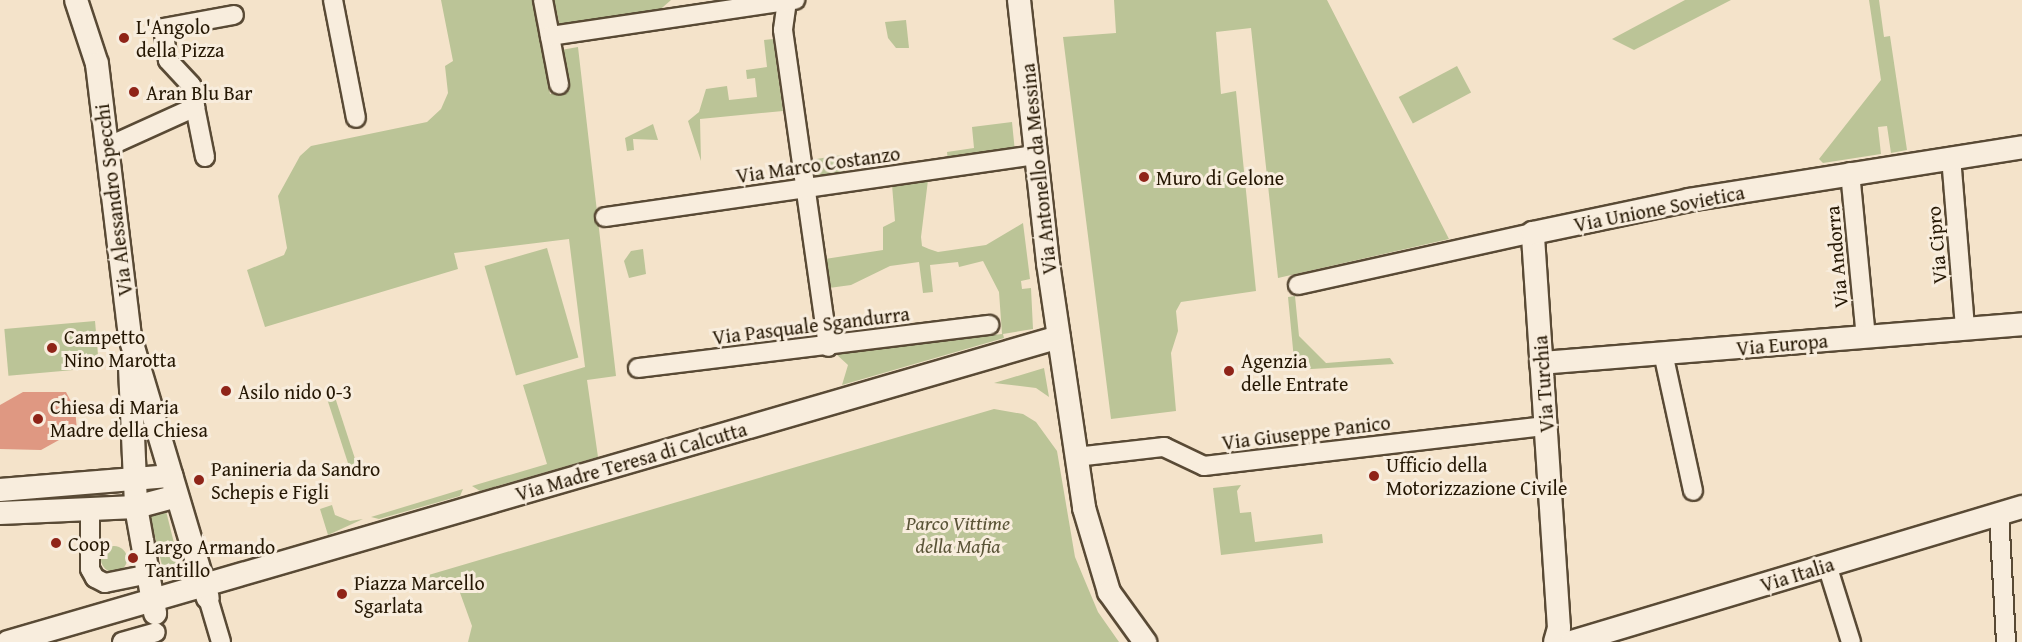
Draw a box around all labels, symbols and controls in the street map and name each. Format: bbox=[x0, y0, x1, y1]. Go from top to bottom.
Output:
place label: L'Angolo della Pizza bbox=[136, 14, 224, 61]
marker: L'Angolo della Pizza bbox=[117, 31, 131, 45]
street label: Via Antonello da Messina bbox=[1015, 62, 1061, 276]
place label: Aran Blu Bar bbox=[146, 80, 252, 104]
marker: Aran Blu Bar bbox=[127, 85, 141, 99]
street label: Via Alessandro Specchi bbox=[89, 102, 137, 298]
street label: Via Marco Costanzo bbox=[734, 141, 902, 187]
place label: Muro di Gelone bbox=[1156, 165, 1284, 189]
marker: Muro di Gelone bbox=[1137, 170, 1151, 184]
street label: Via Unione Sovietica bbox=[1572, 180, 1746, 236]
street label: Via Andorra bbox=[1820, 205, 1852, 309]
street label: Via Cipro bbox=[1921, 205, 1951, 285]
street label: Via Pasquale Sgandurra bbox=[711, 301, 911, 349]
place label: Campetto Nino Marotta bbox=[64, 324, 176, 371]
street label: Via Europa bbox=[1735, 328, 1829, 360]
street label: Via Turchia bbox=[1528, 335, 1558, 433]
marker: Campetto Nino Marotta bbox=[45, 341, 59, 355]
place label: Agenzia delle Entrate bbox=[1241, 348, 1348, 395]
marker: Agenzia delle Entrate bbox=[1222, 364, 1236, 378]
place label: Asilo nido 0-3 bbox=[238, 379, 352, 403]
marker: Asilo nido 0-3 bbox=[219, 384, 233, 398]
place label: Chiesa di Maria Madre della Chiesa bbox=[50, 395, 208, 442]
street label: Via Giuseppe Panico bbox=[1220, 410, 1392, 454]
marker: Chiesa di Maria Madre della Chiesa bbox=[31, 412, 45, 426]
street label: Via Madre Teresa di Calcutta bbox=[513, 416, 749, 506]
place label: Ufficio della Motorizzazione Civile bbox=[1386, 452, 1567, 499]
place label: Panineria da Sandro Schepis e Figli bbox=[211, 456, 380, 503]
marker: Ufficio della Motorizzazione Civile bbox=[1367, 469, 1381, 483]
marker: Panineria da Sandro Schepis e Figli bbox=[192, 473, 206, 487]
park label: Parco Vittime della Mafia bbox=[906, 510, 1010, 557]
place label: Coop bbox=[68, 531, 110, 555]
place label: Largo Armando Tantillo bbox=[145, 534, 275, 581]
marker: Coop bbox=[49, 536, 63, 550]
marker: Largo Armando Tantillo bbox=[126, 551, 140, 565]
street label: Via Italia bbox=[1757, 551, 1837, 597]
place label: Piazza Marcello Sgarlata bbox=[354, 570, 485, 617]
marker: Piazza Marcello Sgarlata bbox=[335, 587, 349, 601]

